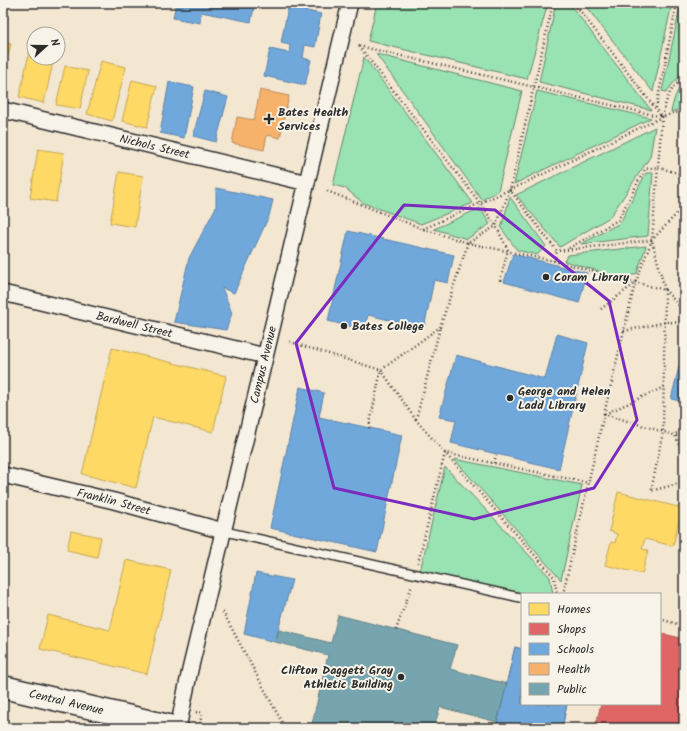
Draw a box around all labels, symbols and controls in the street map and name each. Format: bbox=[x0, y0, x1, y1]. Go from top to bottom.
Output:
north arrow bbox=[26, 26, 66, 66]
text: N bbox=[45, 36, 64, 49]
place label: Bates Health Services bbox=[278, 103, 348, 136]
marker: Bates Health Services bbox=[263, 113, 275, 125]
street label: Nichols Street bbox=[118, 129, 192, 164]
place label: Coram Library bbox=[554, 268, 630, 287]
marker: Coram Library bbox=[541, 272, 551, 282]
street label: Bardwell Street bbox=[94, 306, 175, 343]
place label: Bates College bbox=[352, 317, 424, 336]
marker: Bates College bbox=[339, 321, 349, 331]
street label: Campus Avenue bbox=[245, 324, 282, 406]
place label: George and Helen Ladd Library bbox=[518, 382, 611, 415]
marker: George and Helen Ladd Library bbox=[505, 393, 515, 403]
street label: Franklin Street bbox=[75, 483, 153, 520]
legend bbox=[521, 593, 661, 705]
text: Homes bbox=[557, 600, 591, 619]
text: Shops bbox=[557, 620, 586, 639]
text: Schools bbox=[557, 640, 594, 659]
text: Health bbox=[557, 660, 590, 679]
place label: Clifton Daggett Gray Athletic Building bbox=[281, 661, 394, 694]
marker: Clifton Daggett Gray Athletic Building bbox=[396, 672, 406, 682]
text: Public bbox=[557, 680, 587, 699]
street label: Central Avenue bbox=[27, 684, 106, 720]

